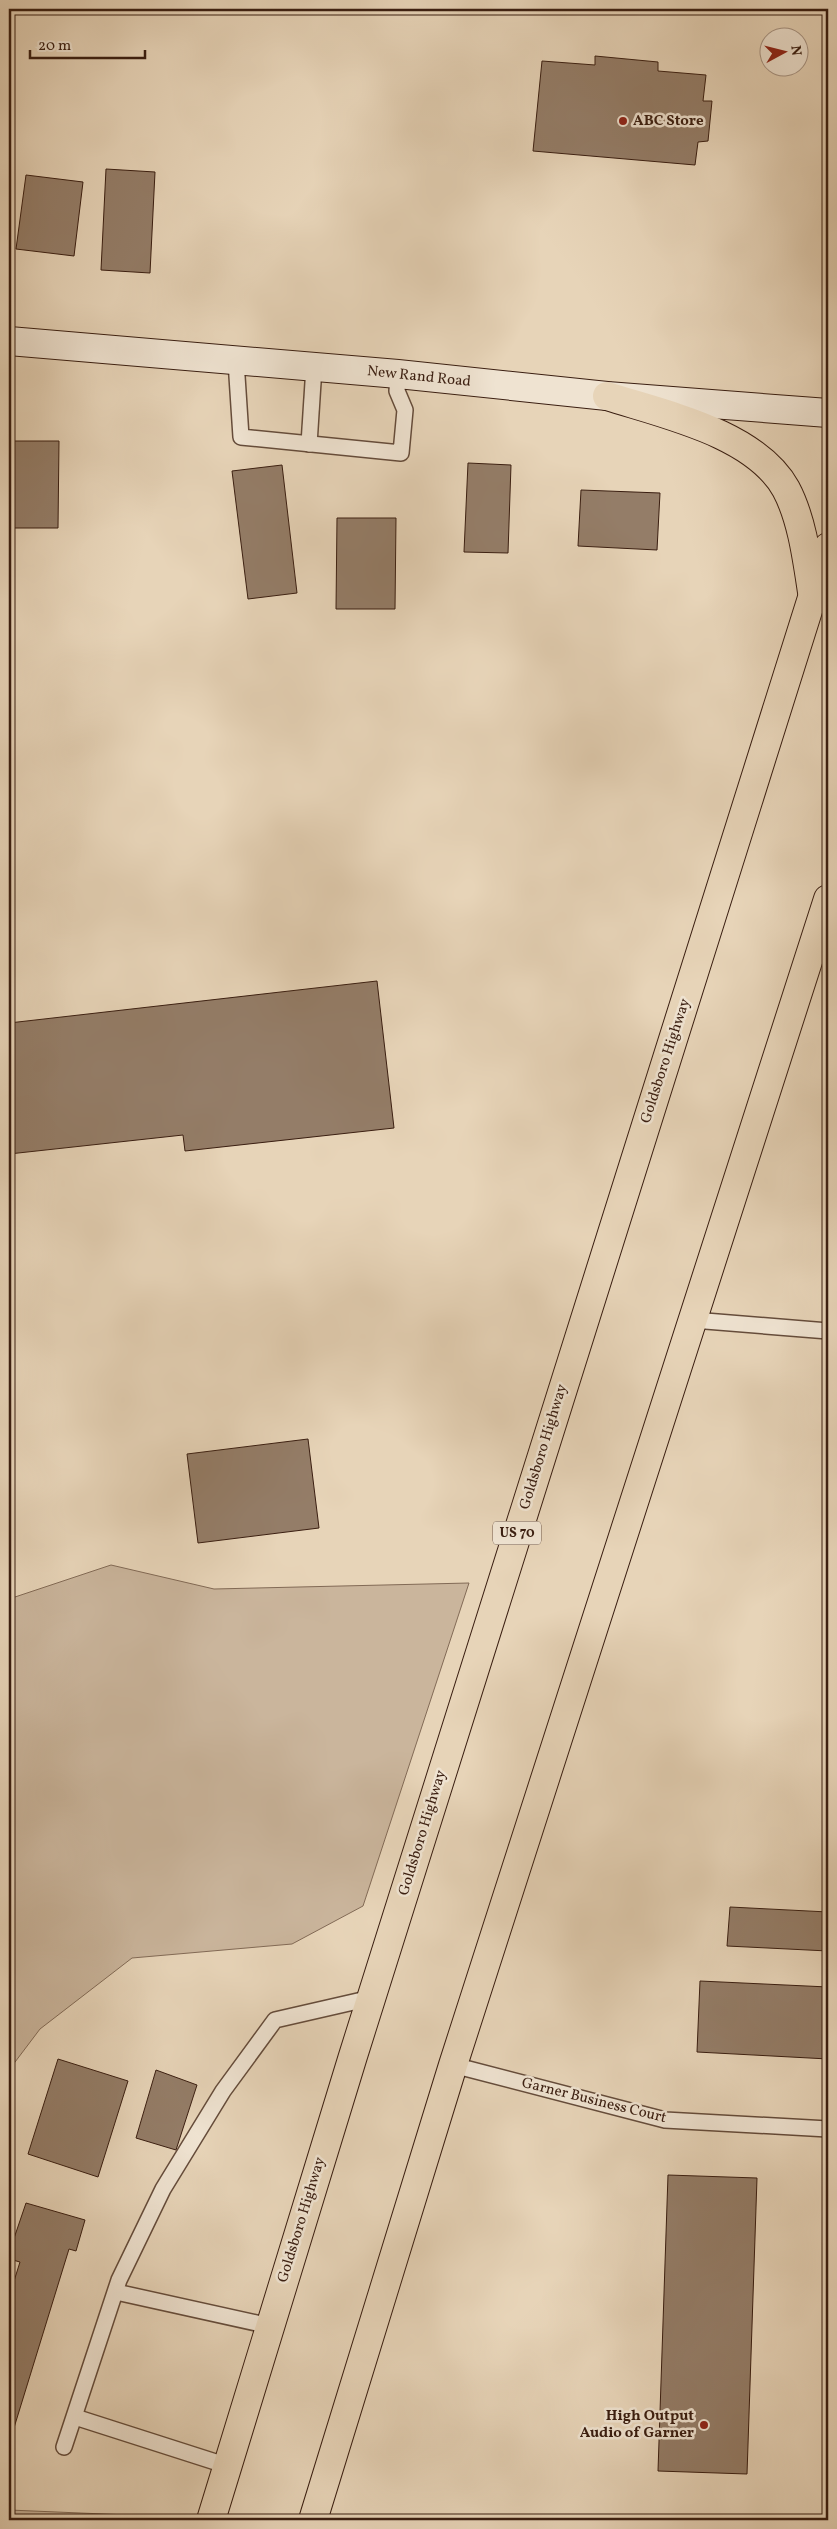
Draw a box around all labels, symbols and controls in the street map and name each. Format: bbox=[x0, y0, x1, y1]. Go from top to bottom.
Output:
scale bar bbox=[30, 28, 145, 60]
north arrow bbox=[760, 28, 810, 78]
text: 20 m bbox=[38, 36, 71, 57]
text: N bbox=[785, 44, 805, 57]
place label: ABC Store bbox=[633, 111, 704, 132]
marker: ABC Store bbox=[617, 115, 629, 127]
street label: New Rand Road bbox=[366, 361, 472, 393]
street label: Goldsboro Highway bbox=[636, 996, 696, 1126]
street label: Goldsboro Highway bbox=[515, 1382, 573, 1512]
road number: US 70 bbox=[493, 1522, 541, 1545]
street label: Goldsboro Highway bbox=[394, 1768, 452, 1898]
street label: Garner Business Court bbox=[519, 2073, 669, 2129]
street label: Goldsboro Highway bbox=[273, 2155, 331, 2285]
place label: High Output Audio of Garner bbox=[580, 2406, 694, 2444]
marker: High Output Audio of Garner bbox=[698, 2419, 710, 2431]

